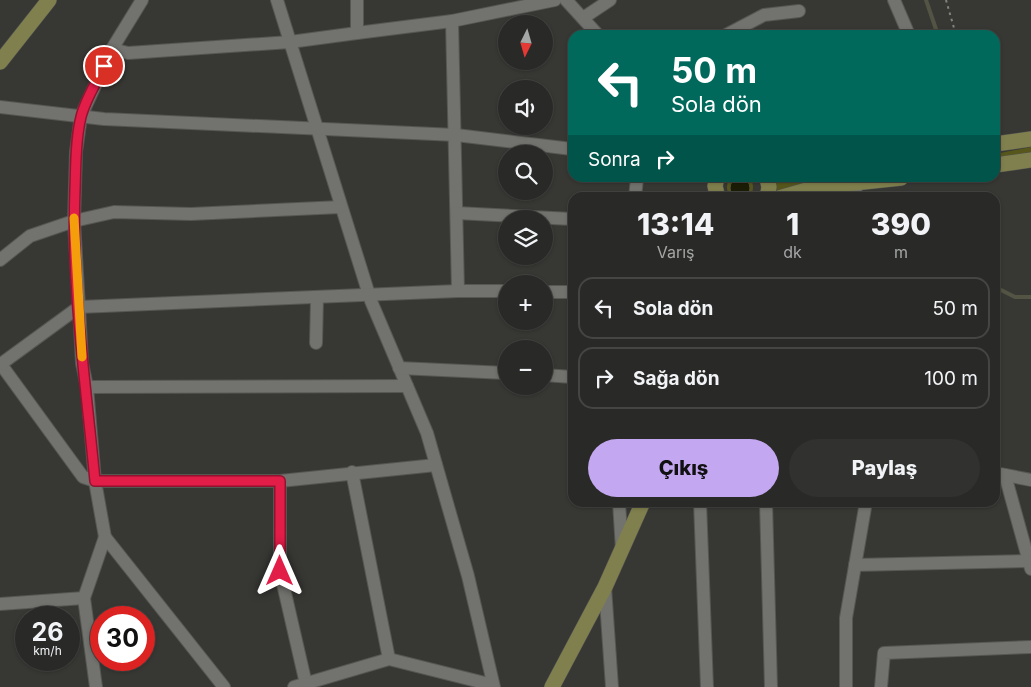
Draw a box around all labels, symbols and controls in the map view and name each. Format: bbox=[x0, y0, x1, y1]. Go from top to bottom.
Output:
north arrow bbox=[498, 15, 552, 70]
map controls bbox=[498, 15, 553, 395]
pin bbox=[83, 45, 125, 87]
text: 50 m bbox=[671, 49, 757, 91]
icon: left bbox=[588, 50, 653, 115]
icon: arrive bbox=[90, 52, 118, 80]
button: sound bbox=[498, 80, 553, 135]
text: Sola dön bbox=[671, 91, 762, 117]
button: search bbox=[498, 145, 553, 200]
icon: right bbox=[651, 145, 679, 173]
text: Sonra bbox=[588, 148, 641, 171]
text: 13:14 bbox=[637, 206, 714, 242]
text: 1 bbox=[786, 206, 799, 242]
text: 390 bbox=[871, 206, 931, 242]
button: layers bbox=[498, 210, 553, 265]
text: Varış bbox=[657, 242, 695, 262]
text: dk bbox=[783, 242, 802, 262]
text: m bbox=[894, 242, 908, 262]
button: + bbox=[498, 275, 553, 330]
icon: left bbox=[590, 294, 618, 322]
text: Sola dön bbox=[633, 297, 713, 320]
text: 50 m bbox=[932, 297, 978, 320]
button: − bbox=[498, 340, 553, 395]
icon: right bbox=[590, 364, 618, 392]
text: Sağa dön bbox=[633, 367, 719, 390]
text: 100 m bbox=[924, 367, 978, 390]
button: Çıkış bbox=[588, 439, 779, 497]
button: Paylaş bbox=[789, 439, 980, 497]
position arrow bbox=[253, 544, 305, 596]
speed limit sign: 30 bbox=[90, 606, 155, 671]
text: 26 bbox=[32, 617, 63, 647]
text: km/h bbox=[33, 643, 62, 658]

